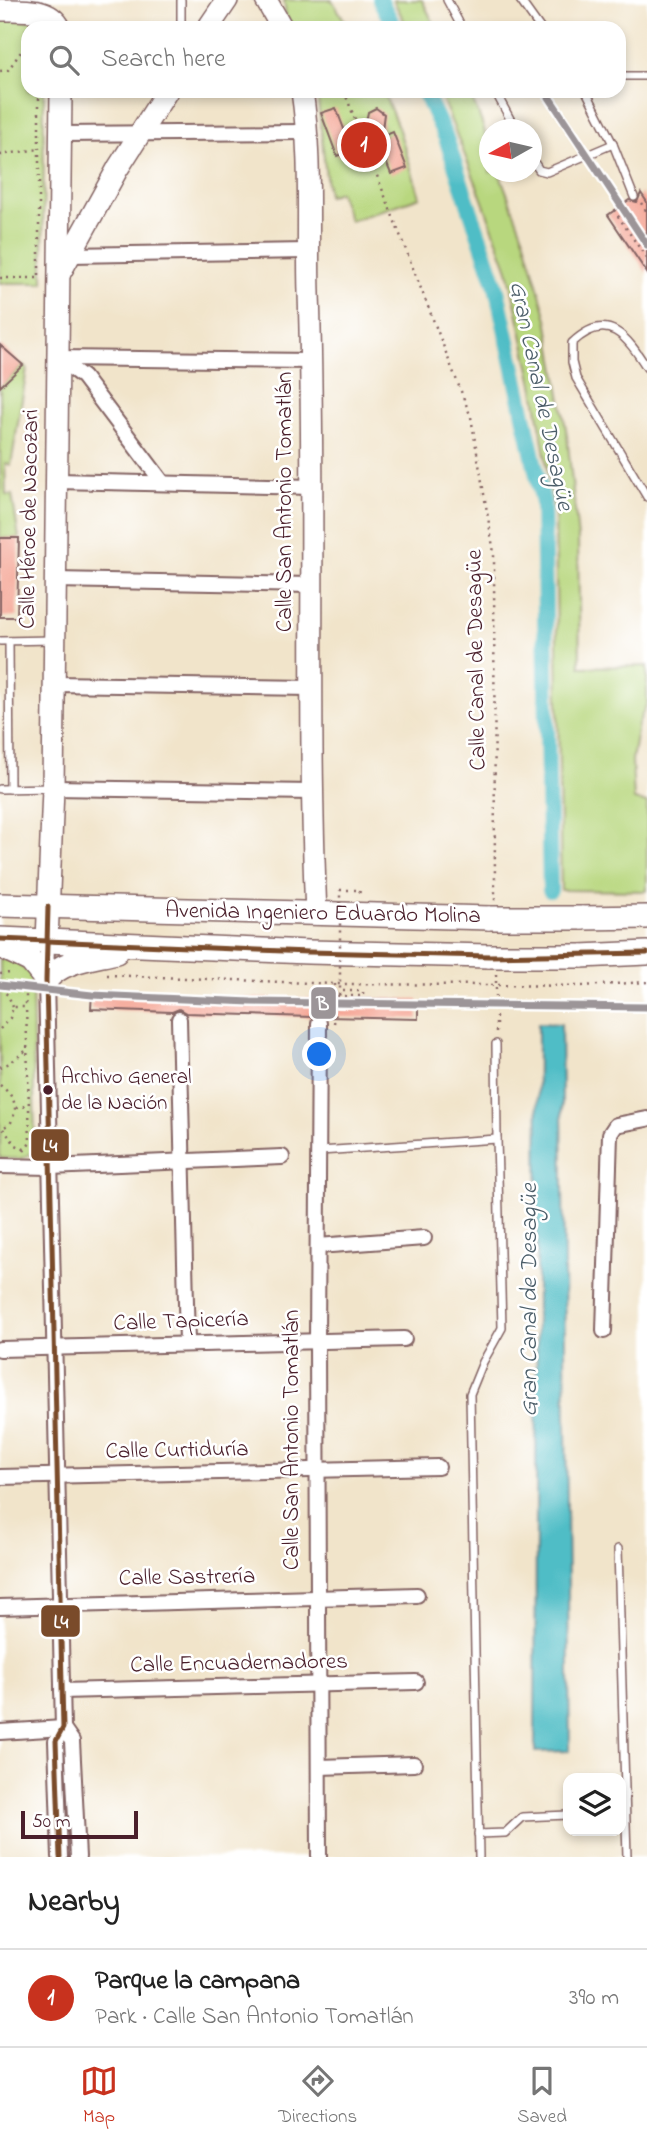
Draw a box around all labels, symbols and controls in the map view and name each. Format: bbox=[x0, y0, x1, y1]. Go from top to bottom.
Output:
search box bbox=[21, 21, 626, 98]
icon: search bbox=[45, 41, 83, 79]
text: Search here bbox=[101, 41, 226, 79]
pin: 1 bbox=[341, 119, 387, 171]
north arrow bbox=[479, 119, 542, 182]
water label: Gran Canal de Desagüe bbox=[499, 278, 582, 515]
street label: Calle San Antonio Tomatlán bbox=[269, 372, 302, 632]
street label: Calle Héroe de Nacozari bbox=[12, 409, 48, 629]
street label: Calle Canal de Desagüe bbox=[459, 548, 496, 771]
street label: Avenida Ingeniero Eduardo Molina bbox=[165, 895, 481, 934]
line badge: B bbox=[310, 986, 337, 1020]
text: B bbox=[316, 992, 330, 1019]
your location bbox=[302, 1037, 336, 1071]
place label: Archivo General de la Nación bbox=[61, 1063, 192, 1119]
marker: Archivo General de la Nación bbox=[41, 1083, 55, 1097]
line badge: L4 bbox=[30, 1128, 70, 1162]
text: L4 bbox=[43, 1134, 58, 1161]
water label: Gran Canal de Desagüe bbox=[513, 1182, 548, 1417]
street label: Calle Tapicería bbox=[113, 1303, 249, 1341]
street label: Calle San Antonio Tomatlán bbox=[276, 1310, 309, 1570]
street label: Calle Curtiduría bbox=[105, 1433, 249, 1469]
street label: Calle Sastrería bbox=[118, 1560, 256, 1596]
line badge: L4 bbox=[40, 1604, 81, 1638]
text: L4 bbox=[54, 1610, 69, 1637]
street label: Calle Encuadernadores bbox=[130, 1646, 348, 1682]
map controls bbox=[563, 1773, 626, 1836]
button: layers bbox=[563, 1773, 626, 1836]
scale bar bbox=[21, 1808, 138, 1840]
text: 50 m bbox=[32, 1809, 71, 1836]
text: Nearby bbox=[28, 1881, 120, 1925]
text: Parque la campana bbox=[95, 1963, 300, 2001]
text: 1 bbox=[47, 1982, 55, 2015]
text: 390 m bbox=[569, 1982, 619, 2015]
text: Park · Calle San Antonio Tomatlán bbox=[95, 2001, 414, 2034]
tab: Map bbox=[80, 2062, 118, 2131]
tab: Directions bbox=[278, 2062, 357, 2131]
tab: Saved bbox=[517, 2062, 567, 2131]

